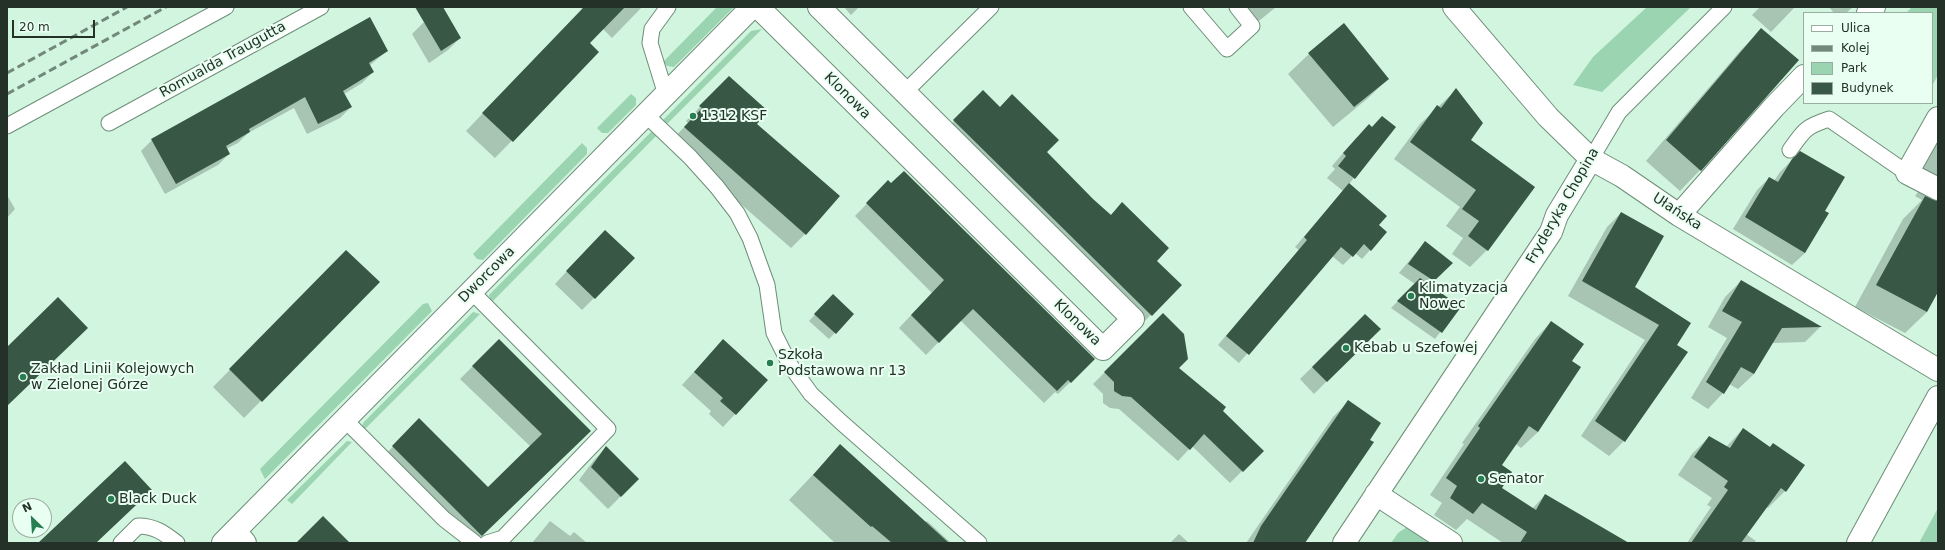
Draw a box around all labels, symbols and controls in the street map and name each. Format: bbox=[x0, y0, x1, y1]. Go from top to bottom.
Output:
scale bar bbox=[14, 12, 97, 38]
legend bbox=[1803, 12, 1933, 104]
street label: Romualda Traugutta bbox=[157, 18, 289, 102]
text: 20 m bbox=[19, 20, 50, 34]
text: Ulica bbox=[1841, 21, 1870, 35]
text: Kolej bbox=[1841, 41, 1870, 55]
text: Park bbox=[1841, 61, 1867, 75]
street label: Klonowa bbox=[820, 69, 874, 123]
text: Budynek bbox=[1841, 81, 1894, 95]
place label: 1312 KSF bbox=[701, 108, 767, 124]
marker: 1312 KSF bbox=[688, 111, 698, 121]
street label: Fryderyka Chopina bbox=[1523, 145, 1603, 267]
street label: Ułańska bbox=[1649, 190, 1705, 234]
street label: Dworcowa bbox=[455, 243, 519, 307]
place label: Klimatyzacja Nowec bbox=[1419, 280, 1508, 312]
marker: Klimatyzacja Nowec bbox=[1406, 291, 1416, 301]
street label: Klonowa bbox=[1050, 296, 1104, 350]
place label: Kebab u Szefowej bbox=[1354, 340, 1478, 356]
marker: Kebab u Szefowej bbox=[1341, 343, 1351, 353]
place label: Szkoła Podstawowa nr 13 bbox=[778, 347, 906, 380]
marker: Szkoła Podstawowa nr 13 bbox=[765, 358, 775, 368]
place label: Zakład Linii Kolejowych w Zielonej Górze bbox=[31, 361, 194, 394]
marker: Zakład Linii Kolejowych w Zielonej Górze bbox=[18, 372, 28, 382]
place label: Senator bbox=[1489, 471, 1544, 487]
marker: Senator bbox=[1476, 474, 1486, 484]
place label: Black Duck bbox=[119, 491, 197, 507]
marker: Black Duck bbox=[106, 494, 116, 504]
north arrow bbox=[12, 498, 52, 538]
text: N bbox=[20, 500, 34, 515]

